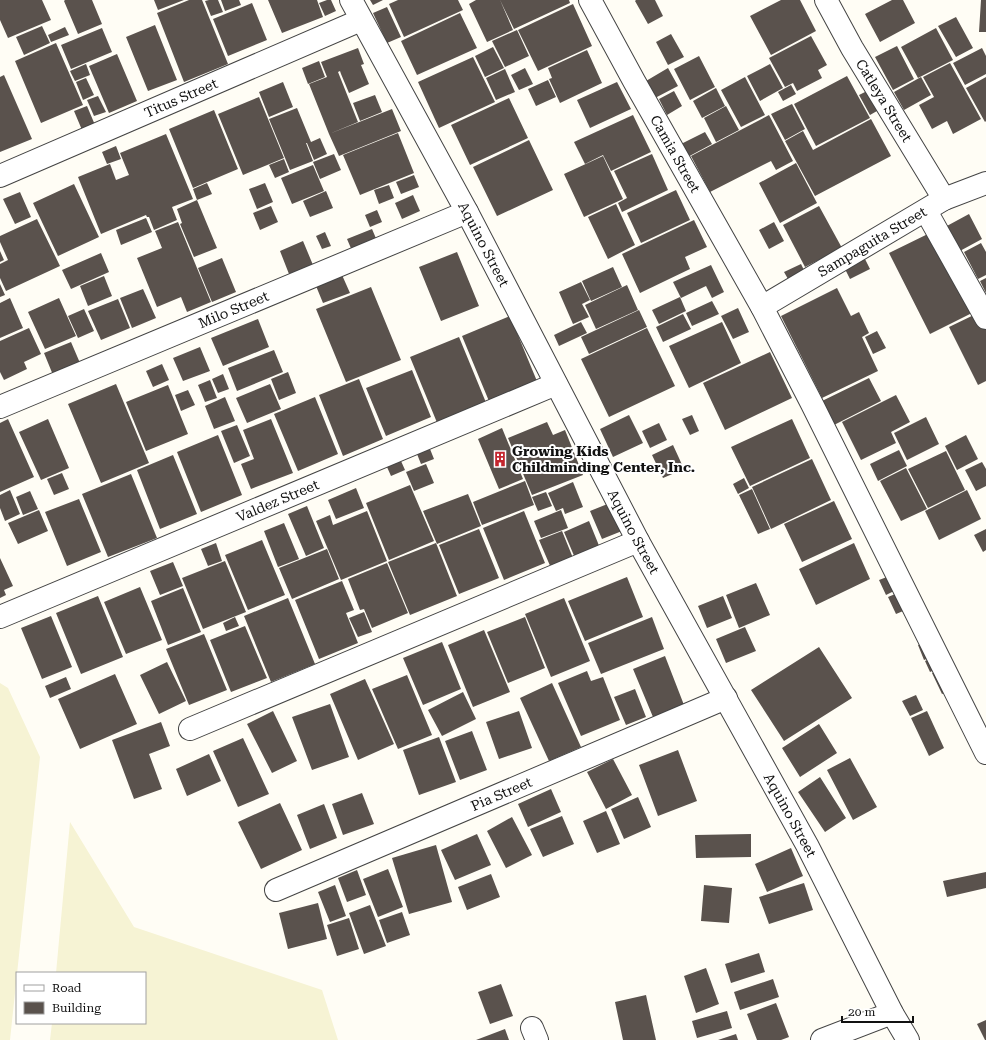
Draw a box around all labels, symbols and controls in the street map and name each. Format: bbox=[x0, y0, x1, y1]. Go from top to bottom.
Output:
street label: Catleya Street bbox=[853, 56, 915, 145]
street label: Titus Street bbox=[142, 75, 220, 121]
street label: Camia Street bbox=[647, 112, 704, 195]
street label: Aquino Street bbox=[455, 199, 512, 289]
street label: Sampaguita Street bbox=[815, 203, 929, 280]
street label: Milo Street bbox=[196, 288, 271, 331]
place label: Growing Kids Childminding Center, Inc. bbox=[512, 443, 695, 475]
building icon: Growing Kids Childminding Center, Inc. bbox=[491, 450, 509, 468]
street label: Valdez Street bbox=[234, 476, 321, 525]
street label: Aquino Street bbox=[605, 487, 663, 577]
street label: Aquino Street bbox=[761, 770, 820, 860]
street label: Pia Street bbox=[468, 774, 534, 814]
legend bbox=[16, 972, 146, 1024]
text: Road bbox=[52, 981, 82, 995]
scale bar bbox=[842, 998, 913, 1024]
text: Building bbox=[52, 1001, 101, 1015]
text: 20 m bbox=[848, 1005, 875, 1019]

